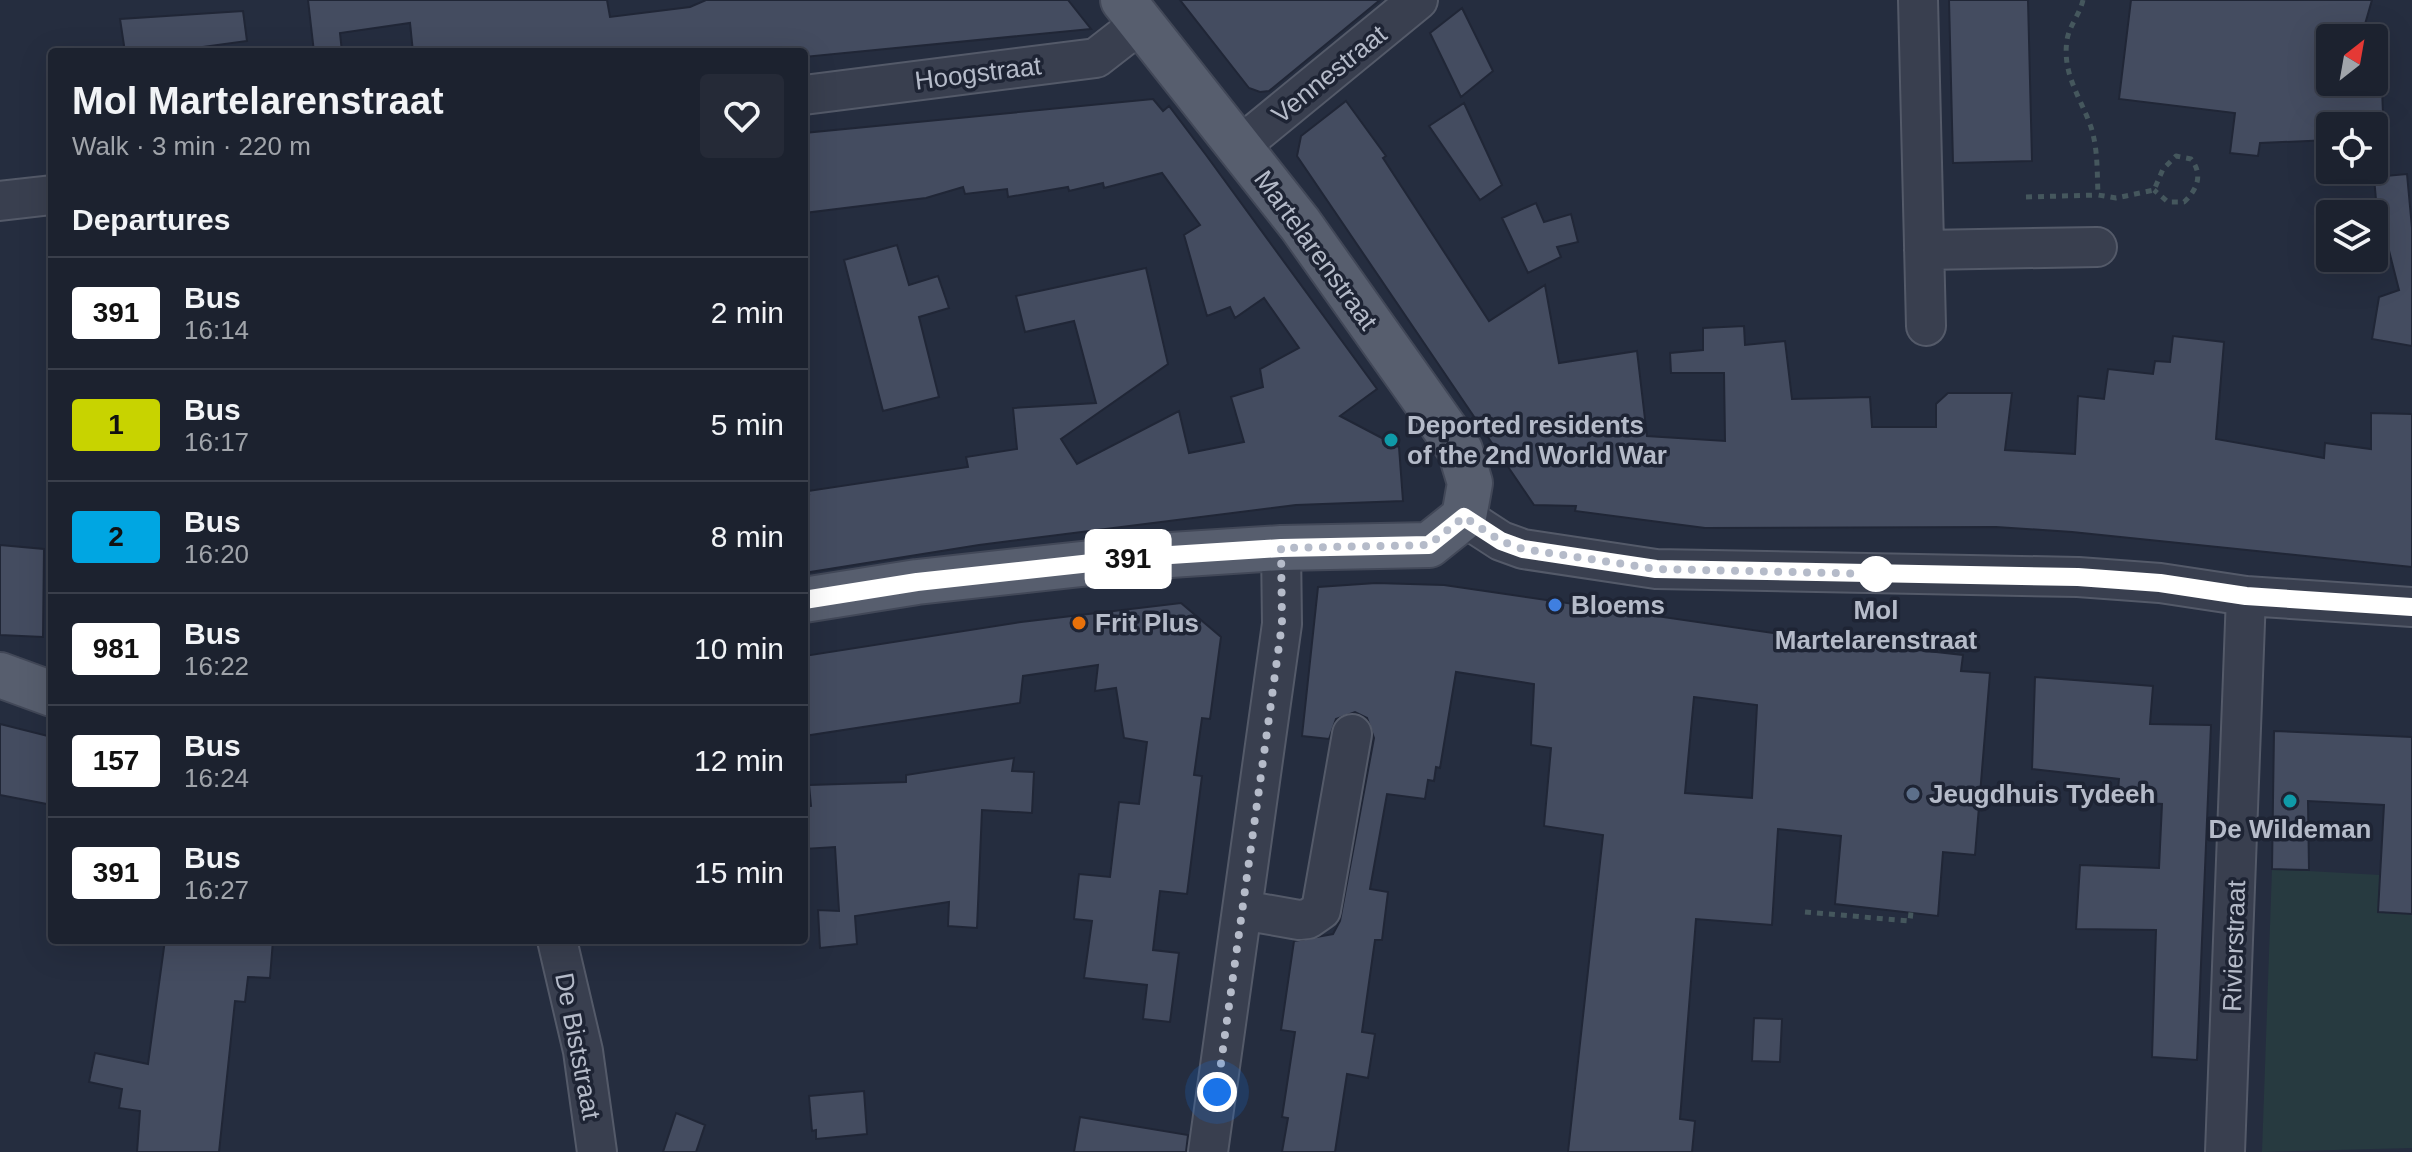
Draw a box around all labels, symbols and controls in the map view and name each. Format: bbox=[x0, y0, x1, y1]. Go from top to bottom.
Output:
street label: Vennestraat bbox=[1266, 18, 1393, 129]
north arrow bbox=[2316, 24, 2388, 96]
map controls bbox=[2316, 24, 2388, 272]
street label: Hoogstraat bbox=[913, 50, 1044, 96]
button: heart bbox=[700, 74, 784, 158]
text: Mol Martelarenstraat bbox=[72, 80, 444, 122]
button: locate bbox=[2316, 112, 2388, 184]
text: Walk · 3 min · 220 m bbox=[72, 131, 311, 161]
street label: Martelarenstraat bbox=[1248, 165, 1384, 336]
button: layers bbox=[2316, 200, 2388, 272]
text: Departures bbox=[72, 203, 230, 236]
text: Bus bbox=[184, 281, 241, 314]
text: 2 min bbox=[711, 296, 784, 329]
text: 391 bbox=[93, 297, 139, 328]
text: 16:14 bbox=[184, 315, 249, 345]
text: Bus bbox=[184, 393, 241, 426]
text: 5 min bbox=[711, 408, 784, 441]
text: 1 bbox=[108, 409, 124, 440]
place label: Deported residents of the 2nd World War bbox=[1407, 410, 1667, 470]
text: 16:17 bbox=[184, 427, 249, 457]
marker: Deported residents of the 2nd World War bbox=[1382, 431, 1400, 449]
text: Bus bbox=[184, 505, 241, 538]
text: 8 min bbox=[711, 520, 784, 553]
text: 2 bbox=[108, 521, 124, 552]
line badge: 391 bbox=[1082, 533, 1174, 585]
text: 16:20 bbox=[184, 539, 249, 569]
text: 391 bbox=[1105, 543, 1151, 574]
marker: Mol Martelarenstraat bbox=[1859, 557, 1893, 591]
place label: Bloems bbox=[1571, 590, 1665, 620]
place label: Mol Martelarenstraat bbox=[1775, 595, 1977, 655]
marker: Bloems bbox=[1546, 596, 1564, 614]
place label: Frit Plus bbox=[1095, 608, 1199, 638]
marker: Frit Plus bbox=[1070, 614, 1088, 632]
text: Bus bbox=[184, 617, 241, 650]
text: 10 min bbox=[694, 632, 784, 665]
text: 981 bbox=[93, 633, 139, 664]
text: 16:22 bbox=[184, 651, 249, 681]
text: Bus bbox=[184, 729, 241, 762]
text: 12 min bbox=[694, 744, 784, 777]
text: 157 bbox=[93, 745, 139, 776]
text: 16:24 bbox=[184, 763, 249, 793]
place label: Jeugdhuis Tydeeh bbox=[1929, 779, 2155, 809]
marker: Jeugdhuis Tydeeh bbox=[1904, 785, 1922, 803]
marker: De Wildeman bbox=[2281, 792, 2299, 810]
place label: De Wildeman bbox=[2208, 814, 2372, 844]
text: Bus bbox=[184, 841, 241, 874]
text: 15 min bbox=[694, 856, 784, 889]
text: 391 bbox=[93, 857, 139, 888]
text: 16:27 bbox=[184, 875, 249, 905]
street label: Rivierstraat bbox=[2217, 879, 2251, 1012]
street label: De Biststraat bbox=[549, 970, 607, 1123]
your location bbox=[1197, 1072, 1237, 1112]

